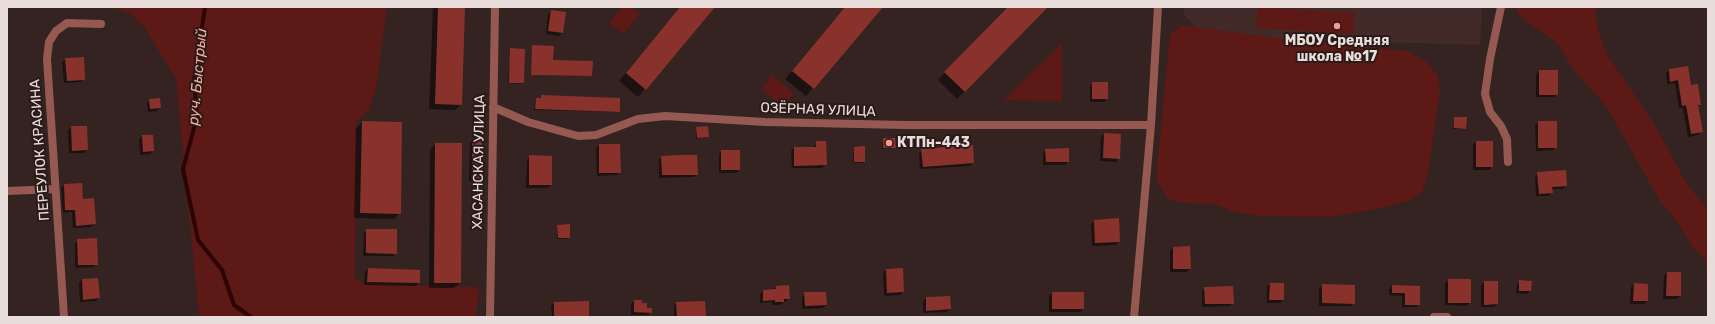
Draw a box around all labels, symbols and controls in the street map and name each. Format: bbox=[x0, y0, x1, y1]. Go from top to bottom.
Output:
marker: МБОУ Средняя школа №17 bbox=[1332, 21, 1342, 31]
water label: руч. Быстрый bbox=[185, 28, 211, 126]
place label: МБОУ Средняя школа №17 bbox=[1285, 33, 1389, 66]
street label: ПЕРЕУЛОК КРАСИНА bbox=[27, 79, 53, 221]
street label: ХАСАНСКАЯ УЛИЦА bbox=[469, 94, 489, 230]
street label: ОЗЁРНАЯ УЛИЦА bbox=[760, 100, 876, 120]
place label: КТПн-443 bbox=[897, 135, 970, 151]
marker: КТПн-443 bbox=[884, 138, 894, 148]

